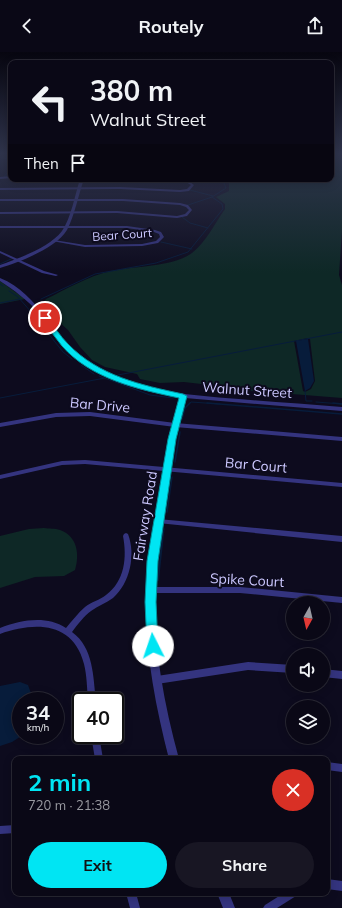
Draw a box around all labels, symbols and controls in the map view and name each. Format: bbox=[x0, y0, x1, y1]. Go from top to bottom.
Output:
icon: back bbox=[16, 15, 38, 37]
text: Routely bbox=[139, 15, 203, 38]
icon: share bbox=[304, 15, 326, 37]
text: 380 m bbox=[90, 73, 173, 108]
icon: left bbox=[24, 76, 76, 128]
text: Walnut Street bbox=[90, 108, 206, 131]
icon: arrive bbox=[67, 152, 89, 174]
text: Then bbox=[24, 154, 59, 173]
street label: Bear Court bbox=[92, 225, 152, 244]
pin bbox=[28, 301, 62, 335]
icon: arrive bbox=[34, 307, 56, 329]
street label: Walnut Street bbox=[201, 378, 293, 402]
street label: Bar Drive bbox=[69, 393, 131, 417]
street label: Bar Court bbox=[224, 453, 288, 477]
street label: Fairway Road bbox=[129, 470, 161, 562]
street label: Spike Court bbox=[209, 569, 285, 591]
north arrow bbox=[286, 596, 330, 640]
map controls bbox=[286, 596, 330, 744]
position arrow bbox=[132, 625, 174, 667]
button: sound bbox=[286, 648, 330, 692]
speed limit sign: 40 bbox=[72, 692, 124, 744]
text: 34 bbox=[26, 700, 50, 725]
button: layers bbox=[286, 700, 330, 744]
text: km/h bbox=[27, 721, 49, 734]
text: 2 min bbox=[28, 767, 91, 797]
button: close bbox=[272, 769, 314, 811]
text: 720 m · 21:38 bbox=[28, 797, 110, 813]
button: Exit bbox=[28, 842, 167, 888]
button: Share bbox=[175, 842, 314, 888]

